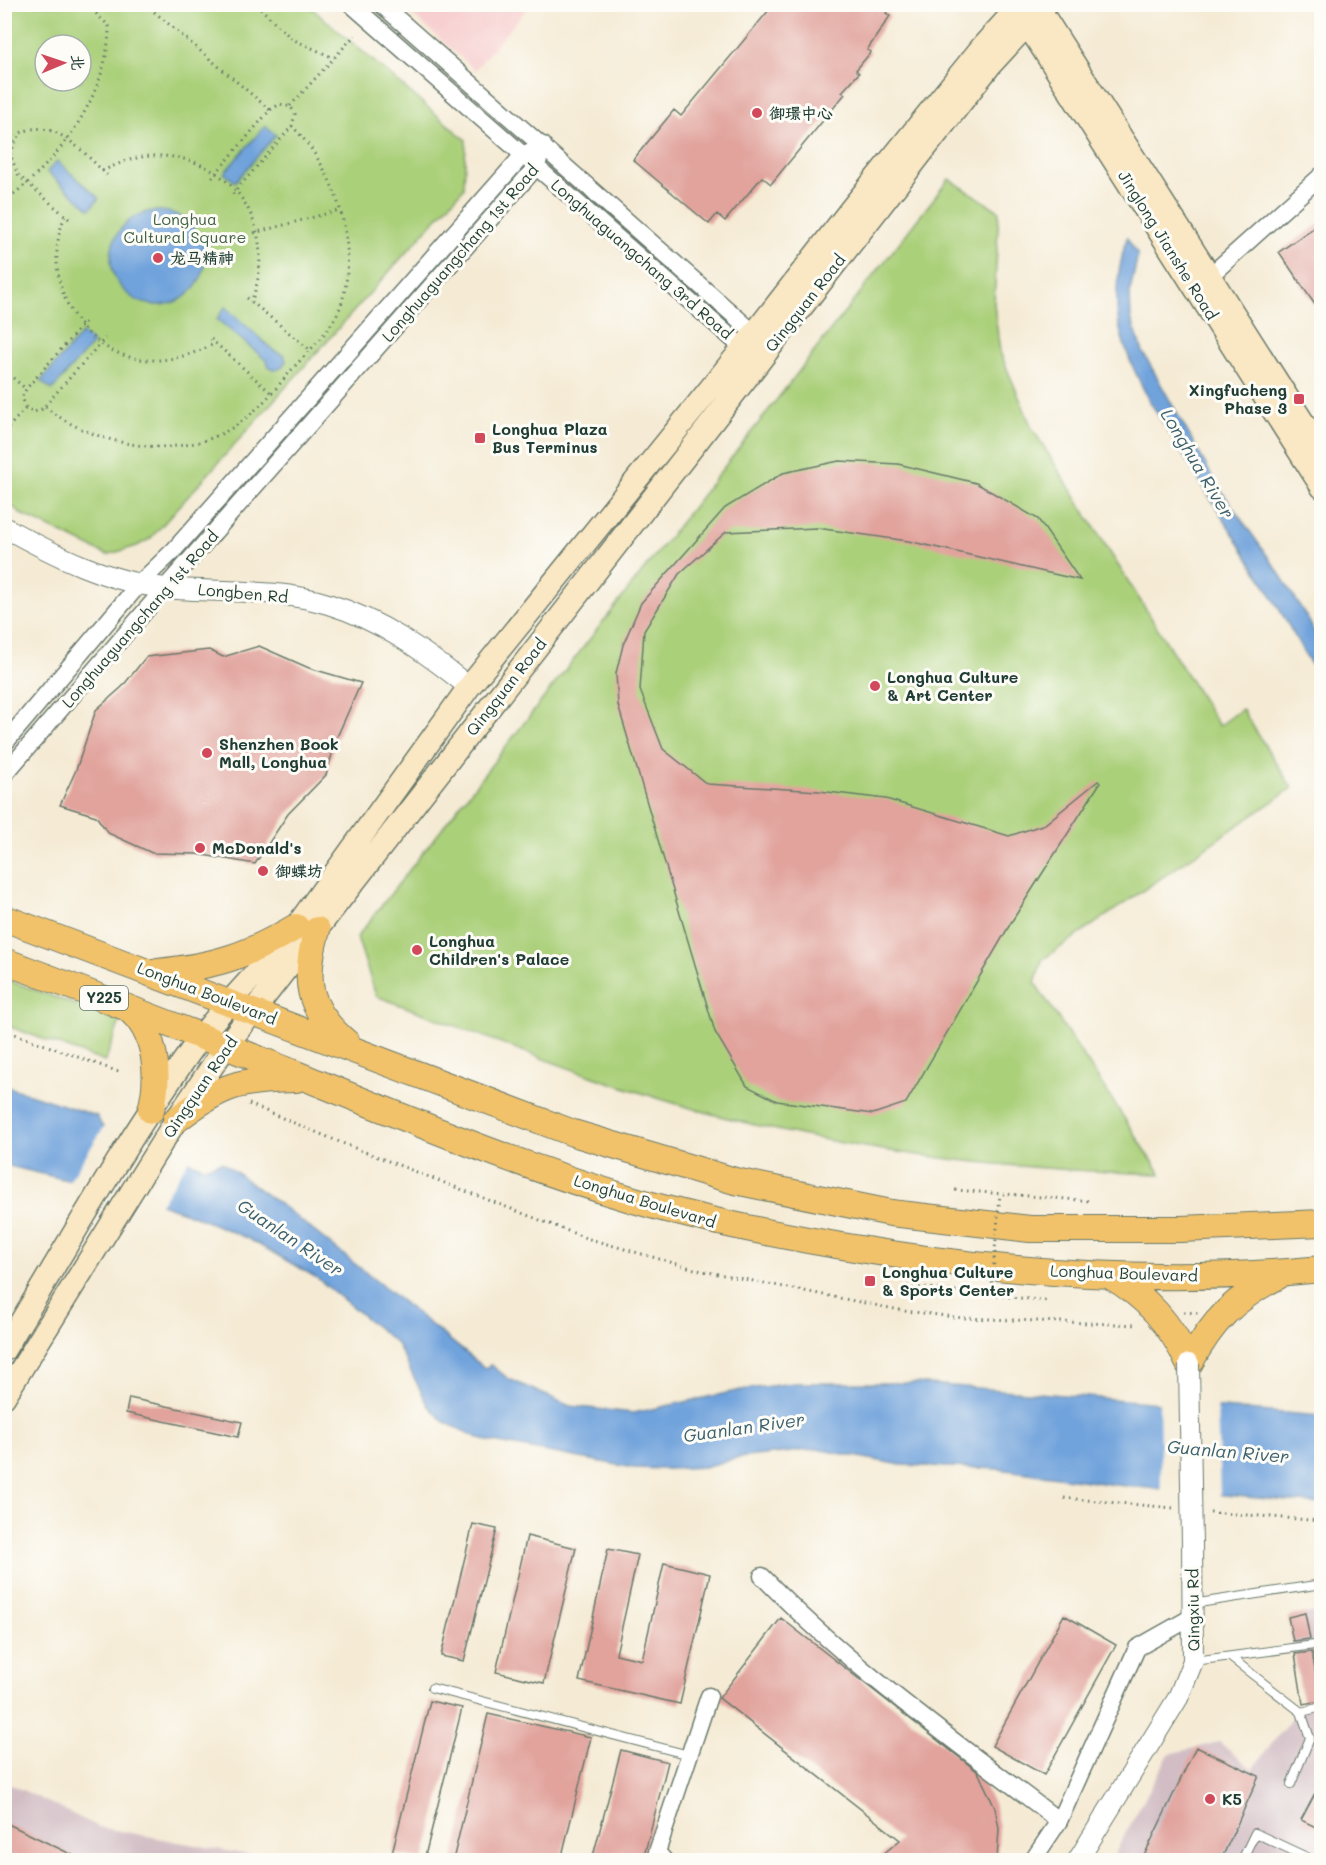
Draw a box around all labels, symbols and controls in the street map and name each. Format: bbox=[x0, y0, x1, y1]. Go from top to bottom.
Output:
north arrow bbox=[33, 33, 93, 93]
text: 北 bbox=[68, 54, 89, 71]
place label: 御璟中心 bbox=[769, 102, 833, 123]
marker: 御璟中心 bbox=[750, 106, 764, 120]
street label: Longhuaguangchang 1st Road bbox=[377, 160, 543, 346]
street label: Jinglong Jianshe Road bbox=[1114, 166, 1223, 324]
street label: Longhuaguangchang 3rd Road bbox=[547, 174, 738, 343]
park label: Longhua Cultural Square bbox=[123, 208, 247, 247]
place label: 龙马精神 bbox=[170, 247, 234, 268]
street label: Qingquan Road bbox=[760, 250, 849, 356]
marker: 龙马精神 bbox=[151, 251, 165, 265]
place label: Xingfucheng Phase 3 bbox=[1189, 379, 1287, 418]
marker: Xingfucheng Phase 3 bbox=[1292, 392, 1306, 406]
water label: Longhua River bbox=[1156, 404, 1240, 523]
place label: Longhua Plaza Bus Terminus bbox=[492, 418, 608, 457]
marker: Longhua Plaza Bus Terminus bbox=[473, 431, 487, 445]
street label: Longhuaguangchang 1st Road bbox=[57, 526, 223, 712]
street label: Longben Rd bbox=[197, 578, 289, 607]
street label: Qingquan Road bbox=[461, 634, 550, 740]
place label: Longhua Culture & Art Center bbox=[887, 666, 1018, 705]
marker: Longhua Culture & Art Center bbox=[868, 679, 882, 693]
place label: Shenzhen Book Mall, Longhua bbox=[219, 733, 339, 772]
marker: Shenzhen Book Mall, Longhua bbox=[200, 746, 214, 760]
place label: McDonald's bbox=[212, 837, 302, 858]
marker: McDonald's bbox=[193, 841, 207, 855]
place label: 御蝶坊 bbox=[275, 860, 323, 881]
marker: 御蝶坊 bbox=[256, 864, 270, 878]
place label: Longhua Children's Palace bbox=[429, 930, 569, 969]
marker: Longhua Children's Palace bbox=[410, 943, 424, 957]
street label: Longhua Boulevard bbox=[135, 956, 280, 1029]
road number: Y225 bbox=[80, 986, 128, 1010]
street label: Qingquan Road bbox=[158, 1032, 241, 1142]
street label: Longhua Boulevard bbox=[571, 1169, 719, 1232]
water label: Guanlan River bbox=[233, 1193, 348, 1281]
street label: Longhua Boulevard bbox=[1050, 1259, 1198, 1286]
place label: Longhua Culture & Sports Center bbox=[882, 1261, 1014, 1300]
marker: Longhua Culture & Sports Center bbox=[863, 1274, 877, 1288]
water label: Guanlan River bbox=[681, 1407, 806, 1447]
water label: Guanlan River bbox=[1166, 1434, 1290, 1468]
street label: Qingxiu Rd bbox=[1181, 1568, 1204, 1652]
place label: K5 bbox=[1222, 1788, 1242, 1809]
marker: K5 bbox=[1203, 1792, 1217, 1806]

